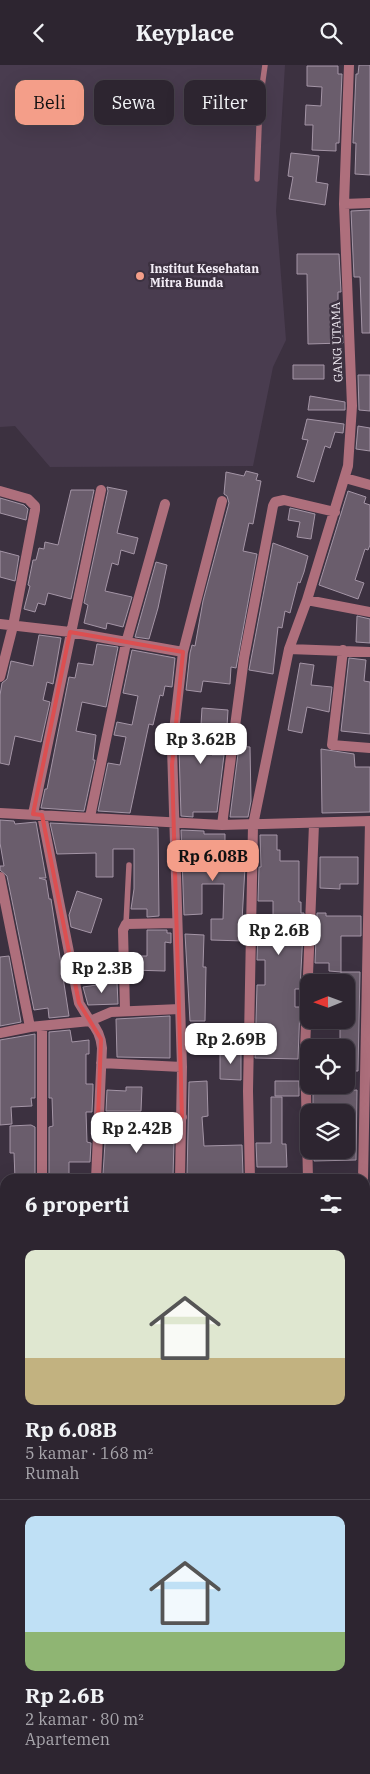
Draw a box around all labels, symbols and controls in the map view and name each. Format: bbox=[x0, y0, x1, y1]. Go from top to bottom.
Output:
text: Keyplace bbox=[136, 18, 234, 47]
icon: back bbox=[25, 19, 53, 47]
icon: search bbox=[317, 19, 345, 47]
chip: Beli bbox=[15, 80, 84, 125]
chip: Sewa bbox=[94, 80, 174, 125]
chip: Filter bbox=[184, 80, 266, 125]
place label: Institut Kesehatan Mitra Bunda bbox=[150, 261, 259, 290]
marker: Institut Kesehatan Mitra Bunda bbox=[134, 270, 146, 282]
street label: GANG UTAMA bbox=[328, 301, 345, 382]
pin: Rp 3.62B bbox=[149, 723, 253, 765]
text: Rp 3.62B bbox=[166, 729, 236, 749]
pin: Rp 6.08B bbox=[161, 839, 265, 882]
text: Rp 6.08B bbox=[178, 846, 248, 866]
pin: Rp 2.6B bbox=[233, 913, 325, 956]
text: Rp 2.6B bbox=[249, 920, 309, 940]
pin: Rp 2.3B bbox=[56, 951, 148, 994]
text: Rp 2.3B bbox=[72, 958, 132, 978]
north arrow bbox=[300, 974, 355, 1029]
map controls bbox=[300, 974, 355, 1159]
pin: Rp 2.69B bbox=[179, 1023, 283, 1065]
text: Rp 2.69B bbox=[196, 1029, 266, 1049]
button: locate bbox=[300, 1039, 355, 1094]
button: layers bbox=[300, 1104, 355, 1159]
pin: Rp 2.42B bbox=[85, 1111, 189, 1154]
text: Rp 2.42B bbox=[102, 1118, 172, 1138]
text: 6 properti bbox=[25, 1190, 129, 1218]
icon: filters bbox=[317, 1190, 345, 1218]
icon: home bbox=[140, 1283, 230, 1373]
text: Rp 6.08B bbox=[25, 1415, 117, 1443]
text: 5 kamar · 168 m² bbox=[25, 1443, 153, 1463]
text: Rumah bbox=[25, 1463, 80, 1483]
icon: home bbox=[140, 1548, 230, 1638]
text: Rp 2.6B bbox=[25, 1681, 105, 1709]
text: 2 kamar · 80 m² bbox=[25, 1709, 144, 1729]
text: Apartemen bbox=[25, 1729, 110, 1749]

